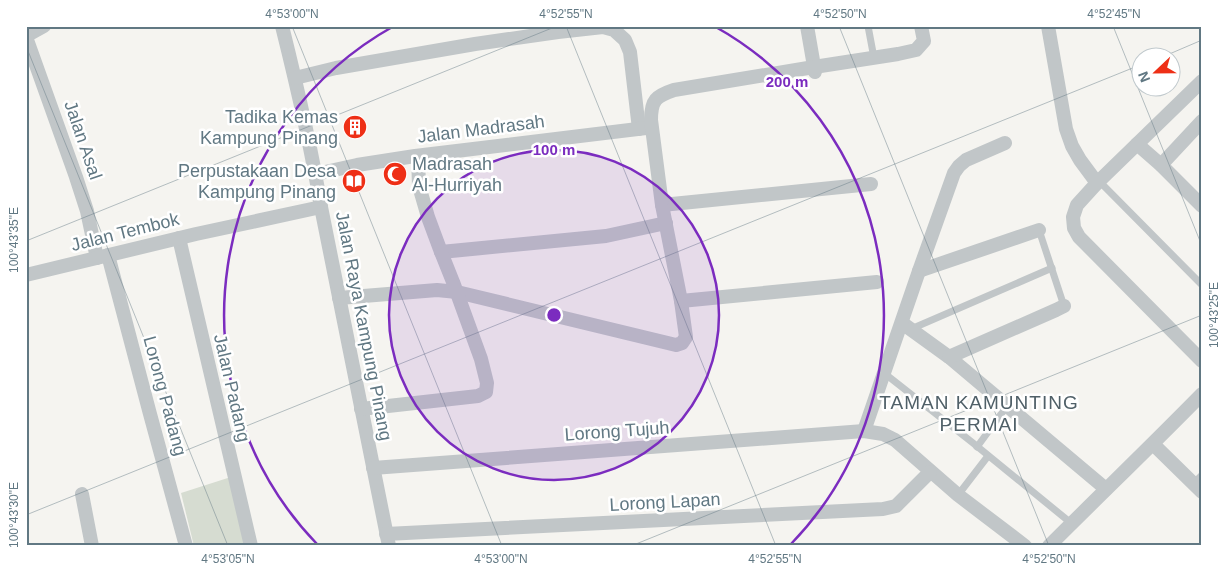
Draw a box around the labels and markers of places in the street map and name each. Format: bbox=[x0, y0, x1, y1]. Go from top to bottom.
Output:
place label: Tadika Kemas Kampung Pinang bbox=[200, 107, 338, 148]
building icon: Tadika Kemas Kampung Pinang bbox=[342, 114, 368, 140]
place label: Madrasah Al-Hurriyah bbox=[412, 154, 502, 195]
place label: Perpustakaan Desa Kampung Pinang bbox=[178, 161, 337, 202]
mosque icon: Madrasah Al-Hurriyah bbox=[382, 161, 408, 187]
library icon: Perpustakaan Desa Kampung Pinang bbox=[341, 168, 367, 194]
centre of rings bbox=[545, 306, 563, 324]

